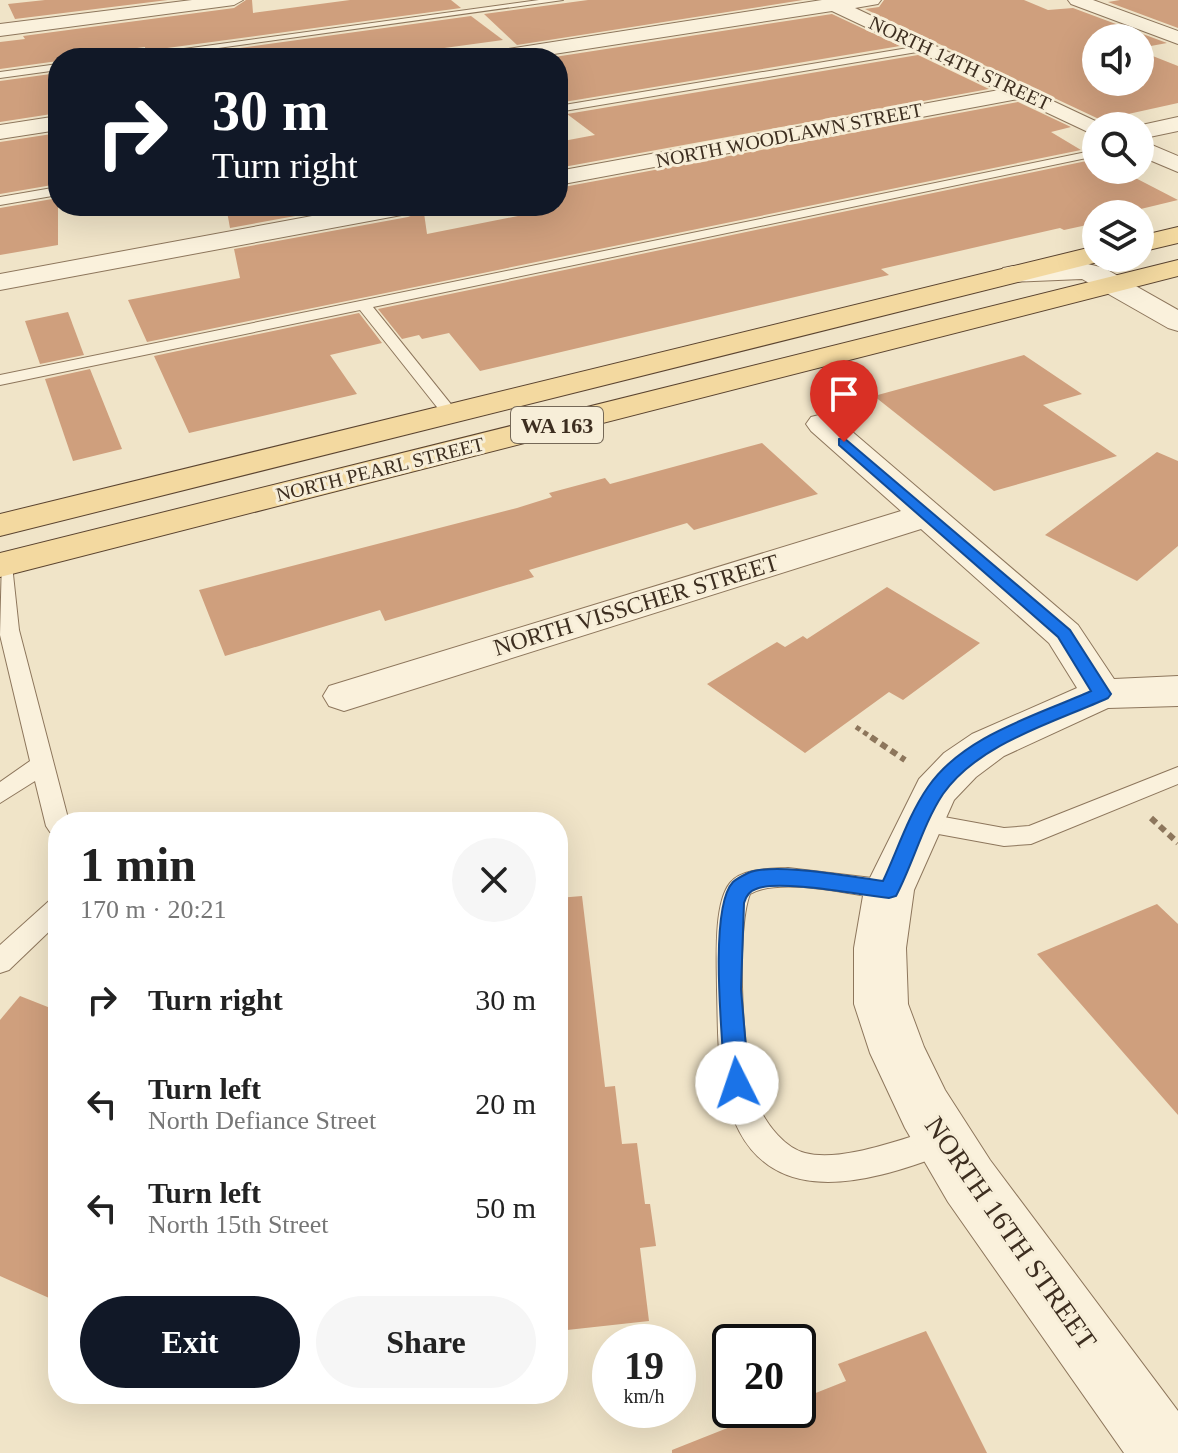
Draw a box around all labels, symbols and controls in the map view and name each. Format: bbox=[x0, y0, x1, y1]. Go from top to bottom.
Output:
street label: NORTH 14TH STREET bbox=[866, 11, 1054, 115]
map controls bbox=[1082, 24, 1154, 272]
button: sound bbox=[1082, 24, 1154, 96]
icon: right bbox=[80, 80, 184, 184]
text: 30 m bbox=[212, 80, 329, 142]
street label: NORTH WOODLAWN STREET bbox=[654, 98, 924, 172]
button: search bbox=[1082, 112, 1154, 184]
text: Turn right bbox=[212, 146, 358, 186]
button: layers bbox=[1082, 200, 1154, 272]
pin bbox=[810, 360, 878, 442]
icon: arrive bbox=[822, 372, 866, 416]
road number: WA 163 bbox=[511, 407, 603, 443]
street label: NORTH PEARL STREET bbox=[274, 432, 486, 506]
street label: NORTH VISSCHER STREET bbox=[490, 549, 782, 661]
text: 1 min bbox=[80, 838, 196, 891]
button: close bbox=[452, 838, 536, 922]
text: 170 m · 20:21 bbox=[80, 895, 227, 924]
icon: right bbox=[80, 978, 124, 1022]
text: Turn right bbox=[148, 983, 283, 1016]
text: 30 m bbox=[475, 983, 536, 1016]
position arrow bbox=[695, 1041, 779, 1125]
text: Turn left bbox=[148, 1072, 261, 1105]
icon: left bbox=[80, 1082, 124, 1126]
text: 20 m bbox=[475, 1087, 536, 1120]
text: North Defiance Street bbox=[148, 1106, 376, 1135]
street label: NORTH 16TH STREET bbox=[919, 1111, 1103, 1355]
text: Turn left bbox=[148, 1176, 261, 1209]
icon: left bbox=[80, 1186, 124, 1230]
text: 50 m bbox=[475, 1191, 536, 1224]
text: North 15th Street bbox=[148, 1210, 329, 1239]
button: Exit bbox=[80, 1296, 300, 1388]
button: Share bbox=[316, 1296, 536, 1388]
speed limit sign: 20 bbox=[712, 1324, 816, 1428]
text: 19 bbox=[624, 1343, 664, 1388]
text: km/h bbox=[623, 1385, 665, 1407]

